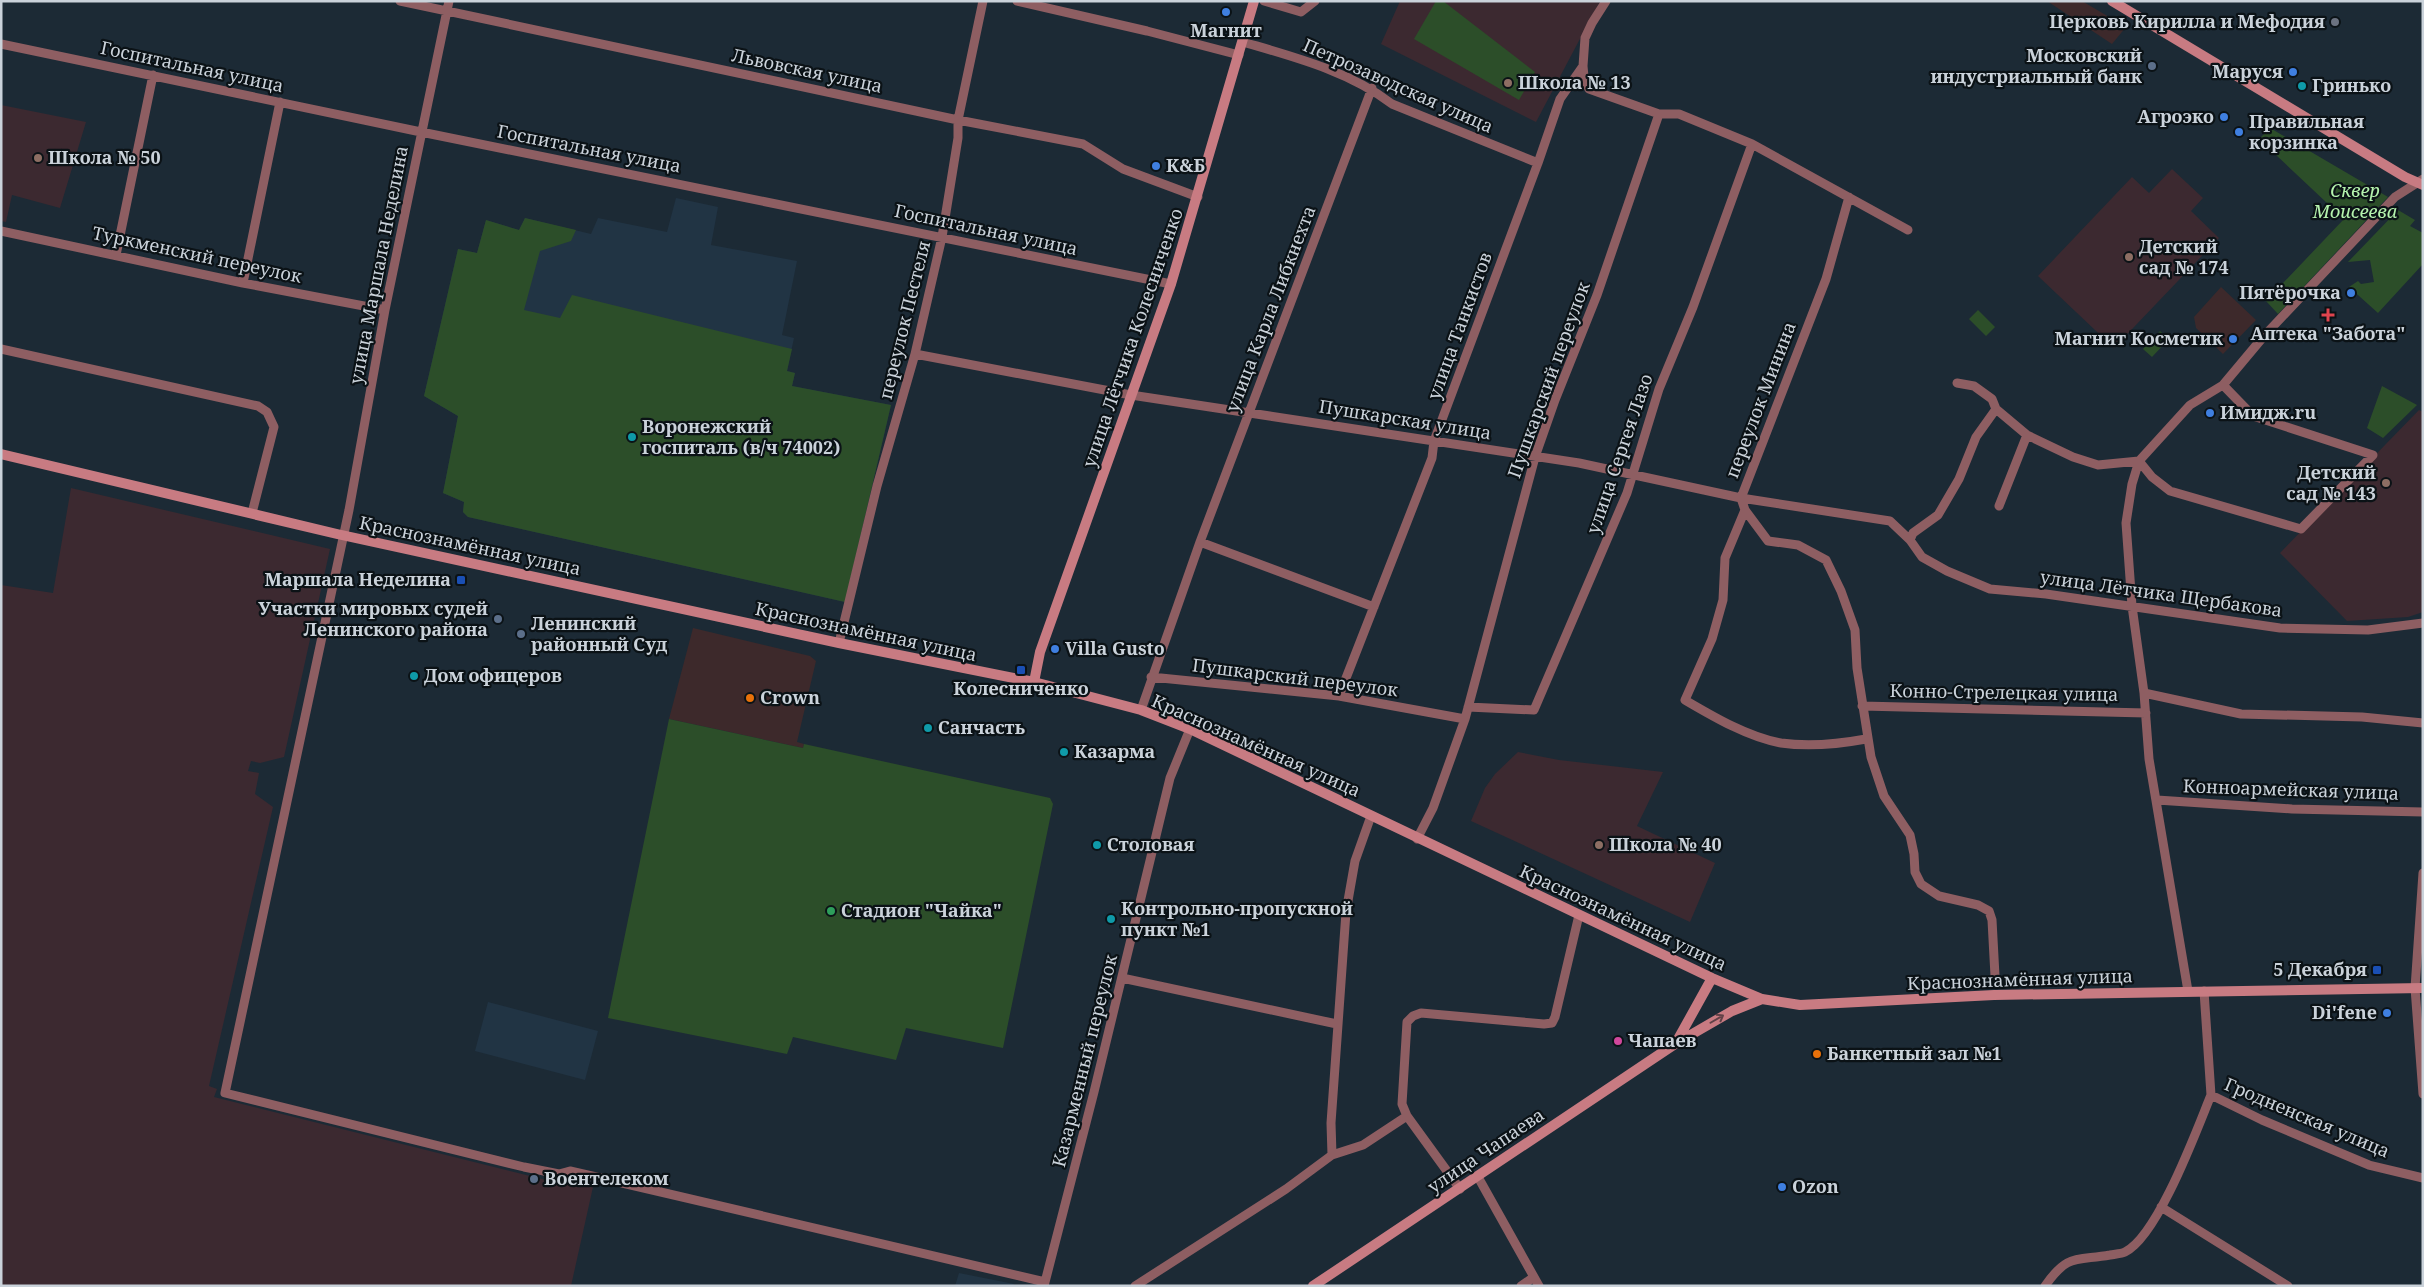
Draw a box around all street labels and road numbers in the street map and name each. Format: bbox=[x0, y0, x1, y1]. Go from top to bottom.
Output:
street label: Петрозаводская улица bbox=[1300, 32, 1497, 138]
street label: Госпитальная улица bbox=[98, 35, 286, 97]
street label: Львовская улица bbox=[730, 42, 885, 98]
street label: Госпитальная улица bbox=[495, 118, 683, 178]
street label: улица Маршала Неделина bbox=[343, 143, 413, 386]
street label: Госпитальная улица bbox=[892, 198, 1080, 260]
street label: улица Карла Либкнехта bbox=[1220, 202, 1321, 415]
street label: улица Лётчика Колесниченко bbox=[1076, 205, 1188, 470]
street label: Туркменский переулок bbox=[90, 220, 304, 288]
street label: переулок Пестеля bbox=[873, 238, 935, 402]
street label: улица Танкистов bbox=[1421, 249, 1497, 403]
street label: Пушкарский переулок bbox=[1501, 278, 1595, 481]
street label: переулок Минина bbox=[1719, 318, 1801, 481]
street label: улица Сергея Лазо bbox=[1580, 370, 1658, 537]
street label: Пушкарская улица bbox=[1317, 394, 1493, 444]
street label: Краснознамённая улица bbox=[357, 510, 583, 580]
street label: улица Лётчика Щербакова bbox=[2039, 564, 2284, 622]
street label: Краснознамённая улица bbox=[753, 596, 979, 666]
street label: Пушкарский переулок bbox=[1191, 652, 1400, 702]
street label: Конно-Стрелецкая улица bbox=[1889, 678, 2119, 706]
street label: Краснознамённая улица bbox=[1148, 688, 1364, 802]
street label: Конноармейская улица bbox=[2183, 773, 2400, 805]
street label: Краснознамённая улица bbox=[1516, 858, 1731, 976]
street label: Казарменный переулок bbox=[1046, 952, 1122, 1170]
street label: Краснознамённая улица bbox=[1907, 963, 2133, 995]
street label: Гродненская улица bbox=[2221, 1071, 2394, 1163]
street label: улица Чапаева bbox=[1422, 1102, 1549, 1198]

